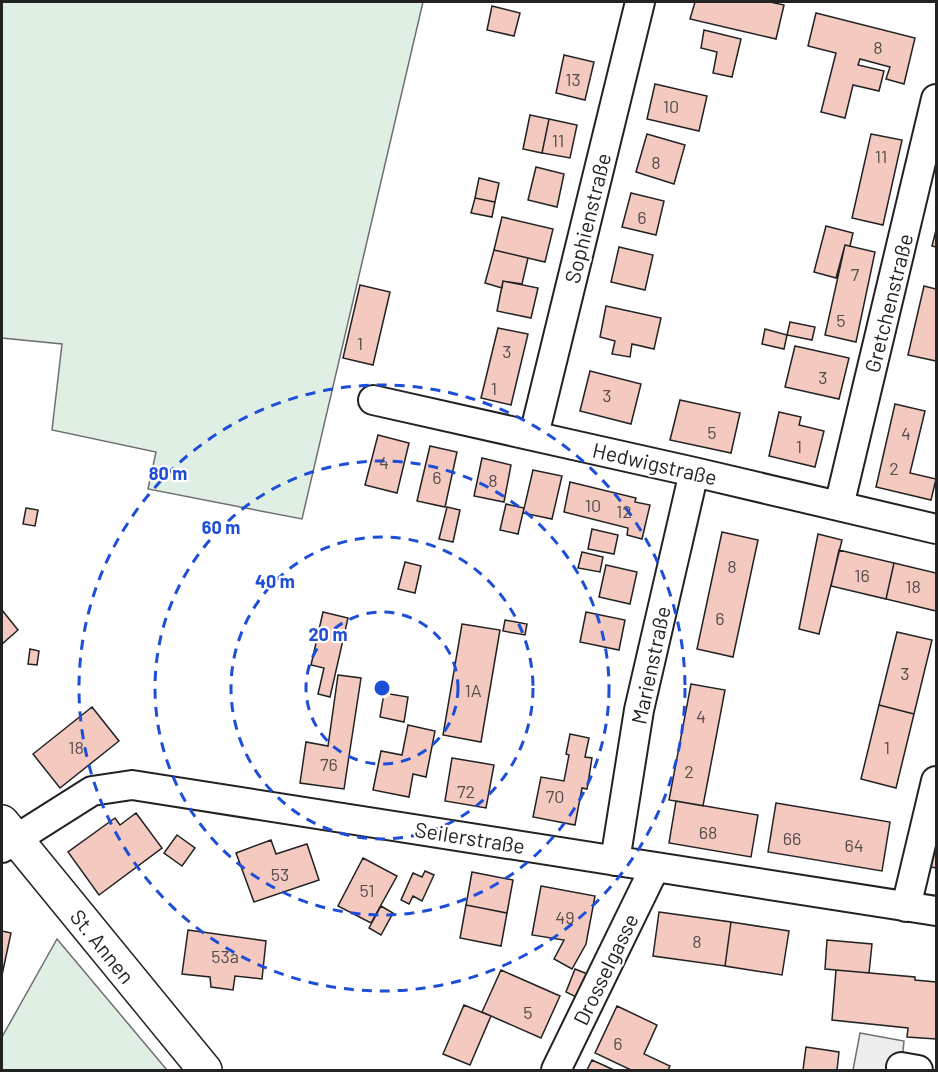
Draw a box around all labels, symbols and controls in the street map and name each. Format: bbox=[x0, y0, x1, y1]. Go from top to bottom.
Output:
house number: 8 bbox=[873, 36, 883, 58]
house number: 13 bbox=[565, 68, 581, 90]
house number: 10 bbox=[663, 95, 679, 117]
house number: 11 bbox=[552, 129, 564, 151]
house number: 11 bbox=[875, 145, 887, 167]
street label: Sophienstraße bbox=[559, 150, 615, 286]
house number: 8 bbox=[651, 151, 661, 173]
house number: 6 bbox=[637, 206, 647, 228]
street label: Gretchenstraße bbox=[859, 231, 917, 375]
house number: 7 bbox=[851, 263, 860, 285]
house number: 5 bbox=[836, 309, 846, 331]
house number: 1 bbox=[357, 332, 363, 354]
house number: 3 bbox=[502, 340, 512, 362]
house number: 3 bbox=[818, 366, 828, 388]
house number: 1 bbox=[491, 377, 497, 399]
house number: 3 bbox=[602, 384, 612, 406]
house number: 5 bbox=[707, 421, 717, 443]
house number: 4 bbox=[901, 422, 911, 444]
house number: 1 bbox=[796, 435, 802, 457]
street label: Hedwigstraße bbox=[590, 437, 720, 489]
house number: 4 bbox=[379, 451, 389, 473]
house number: 2 bbox=[889, 457, 899, 479]
text: 80 m bbox=[149, 462, 187, 484]
house number: 6 bbox=[432, 466, 442, 488]
house number: 8 bbox=[488, 469, 498, 491]
house number: 10 bbox=[585, 494, 601, 516]
house number: 12 bbox=[616, 500, 632, 522]
text: 60 m bbox=[202, 516, 240, 538]
house number: 8 bbox=[727, 555, 737, 577]
house number: 16 bbox=[854, 564, 870, 586]
text: 40 m bbox=[255, 570, 295, 592]
house number: 18 bbox=[905, 575, 921, 597]
street label: Marienstraße bbox=[625, 604, 675, 726]
house number: 6 bbox=[715, 607, 725, 629]
text: 20 m bbox=[309, 623, 347, 645]
house number: 3 bbox=[900, 662, 910, 684]
centre of rings bbox=[372, 678, 392, 698]
house number: 1A bbox=[464, 679, 482, 701]
house number: 4 bbox=[696, 705, 706, 727]
house number: 18 bbox=[68, 736, 84, 758]
house number: 1 bbox=[884, 736, 890, 758]
house number: 76 bbox=[320, 753, 338, 775]
house number: 2 bbox=[684, 760, 694, 782]
house number: 72 bbox=[457, 780, 475, 802]
house number: 70 bbox=[546, 785, 564, 807]
street label: Seilerstraße bbox=[413, 816, 527, 858]
house number: 68 bbox=[699, 821, 717, 843]
house number: 66 bbox=[783, 827, 801, 849]
house number: 64 bbox=[844, 834, 864, 856]
house number: 53 bbox=[271, 863, 289, 885]
house number: 51 bbox=[359, 879, 375, 901]
street label: St. Annen bbox=[66, 904, 140, 988]
house number: 49 bbox=[555, 906, 575, 928]
street label: Drosselgasse bbox=[567, 909, 643, 1029]
house number: 8 bbox=[692, 930, 702, 952]
house number: 53a bbox=[211, 945, 239, 967]
house number: 5 bbox=[523, 1001, 533, 1023]
house number: 6 bbox=[613, 1032, 623, 1054]

